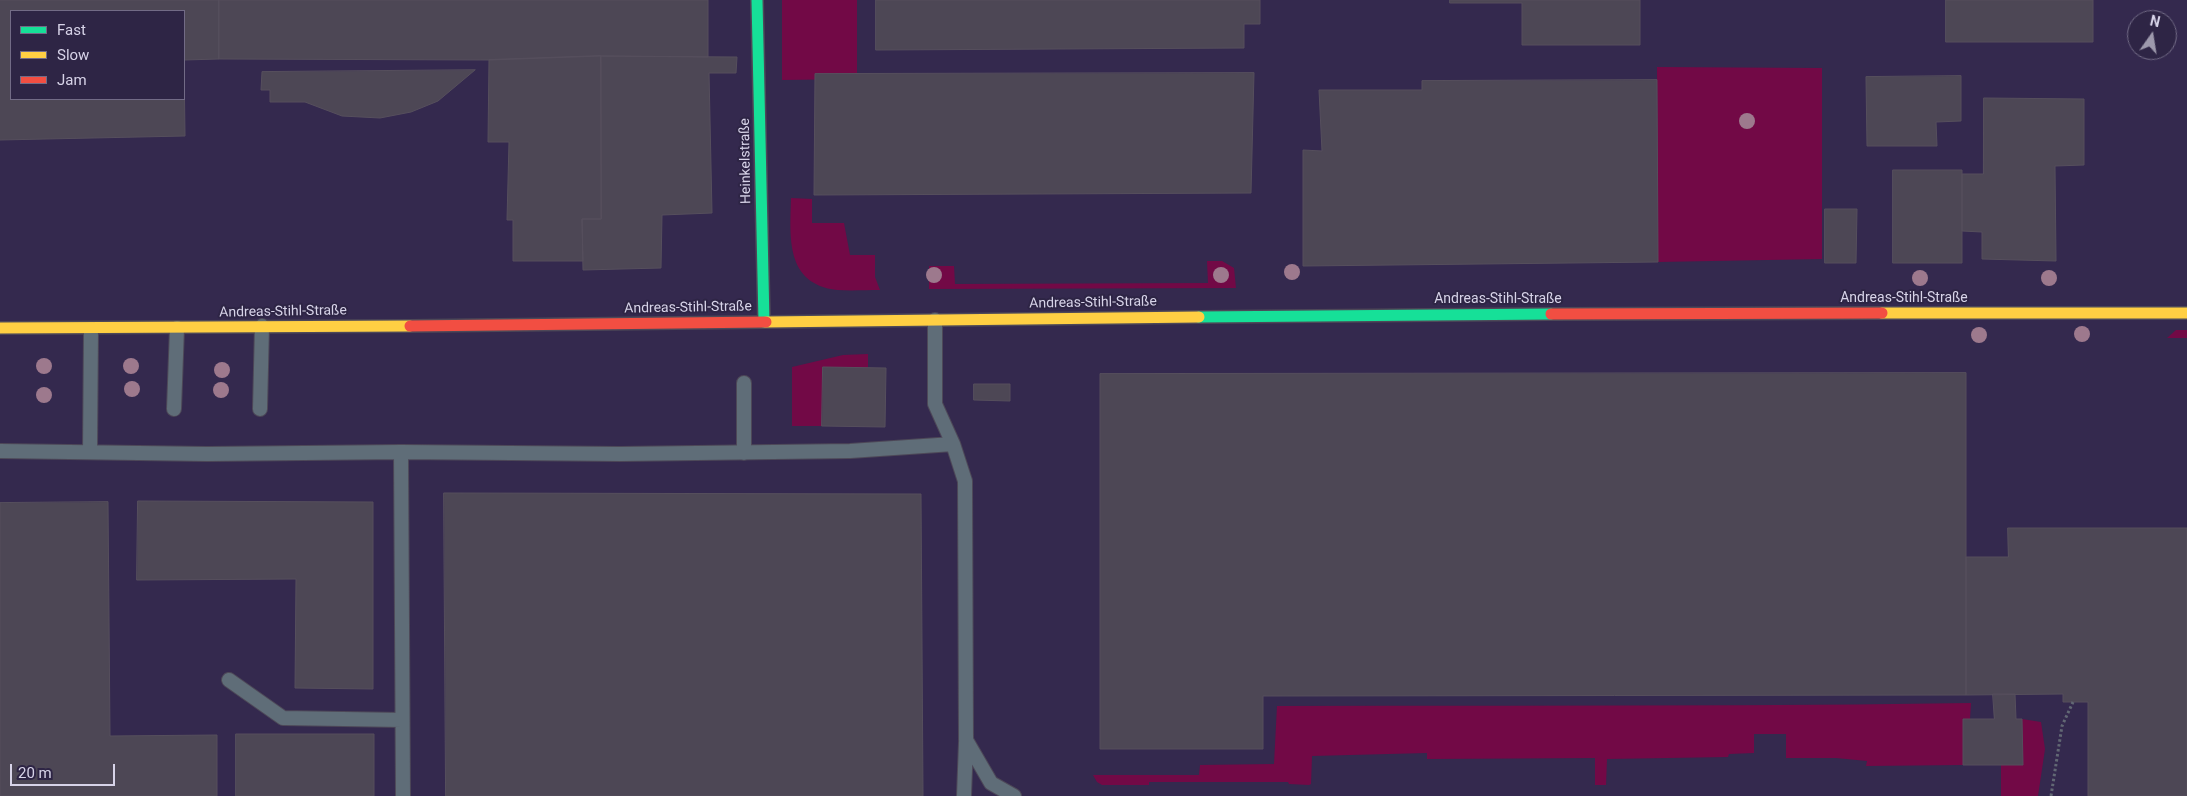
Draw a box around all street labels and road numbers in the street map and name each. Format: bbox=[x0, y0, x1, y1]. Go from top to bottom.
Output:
street label: Heinkelstraße bbox=[737, 118, 755, 204]
street label: Andreas-Stihl-Straße bbox=[1840, 290, 1968, 306]
street label: Andreas-Stihl-Straße bbox=[1434, 291, 1562, 307]
street label: Andreas-Stihl-Straße bbox=[1029, 293, 1157, 313]
street label: Andreas-Stihl-Straße bbox=[624, 298, 752, 318]
street label: Andreas-Stihl-Straße bbox=[219, 302, 347, 322]

